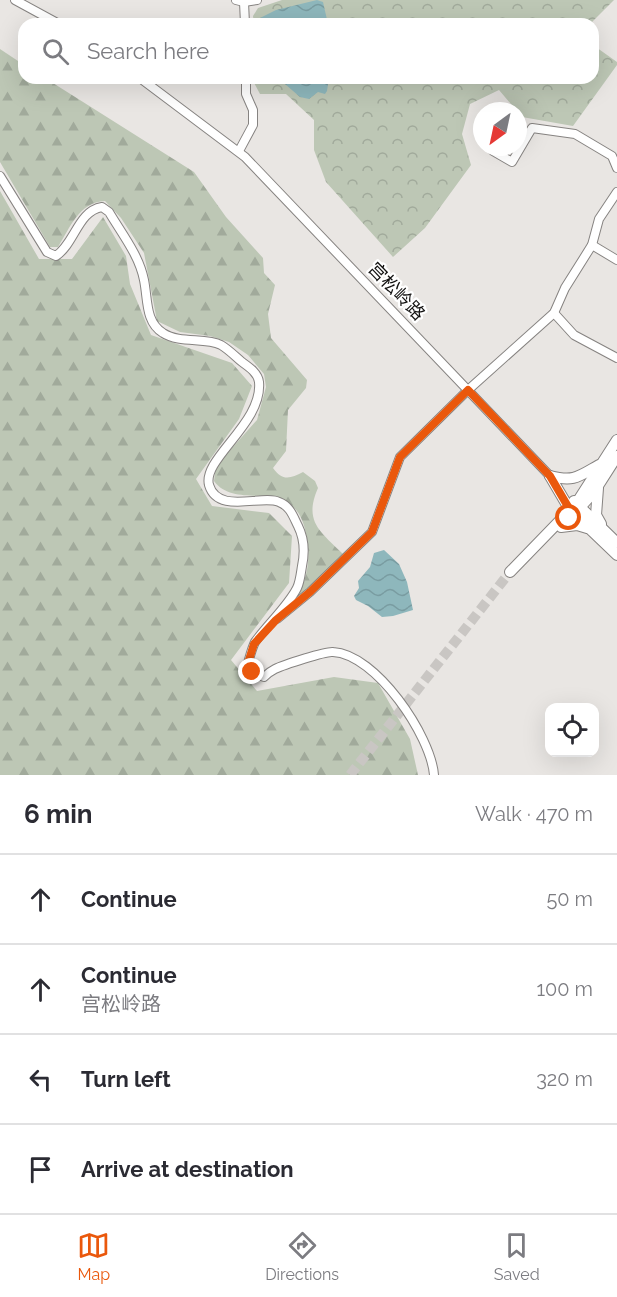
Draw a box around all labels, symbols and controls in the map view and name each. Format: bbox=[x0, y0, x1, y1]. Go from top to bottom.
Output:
search box bbox=[18, 18, 599, 84]
icon: search bbox=[39, 35, 72, 68]
text: Search here bbox=[87, 38, 209, 64]
north arrow bbox=[473, 102, 527, 156]
street label: 宫松岭路 bbox=[364, 258, 430, 324]
route start bbox=[555, 504, 581, 530]
route end bbox=[238, 658, 264, 684]
map controls bbox=[545, 703, 599, 757]
button: locate bbox=[545, 703, 599, 757]
text: 6 min bbox=[24, 799, 93, 829]
text: Walk · 470 m bbox=[475, 802, 593, 826]
icon: ahead bbox=[24, 883, 57, 916]
text: Continue bbox=[81, 886, 177, 912]
text: 50 m bbox=[546, 887, 593, 911]
text: Continue bbox=[81, 962, 177, 988]
icon: ahead bbox=[24, 973, 57, 1006]
text: 100 m bbox=[536, 977, 593, 1001]
text: 宫松岭路 bbox=[81, 992, 161, 1016]
icon: left bbox=[24, 1063, 57, 1096]
text: Turn left bbox=[81, 1066, 171, 1092]
text: 320 m bbox=[536, 1067, 593, 1091]
icon: arrive bbox=[24, 1153, 57, 1186]
text: Arrive at destination bbox=[81, 1156, 294, 1182]
tab: Map bbox=[77, 1229, 110, 1284]
tab: Directions bbox=[265, 1229, 339, 1284]
tab: Saved bbox=[494, 1229, 540, 1284]

